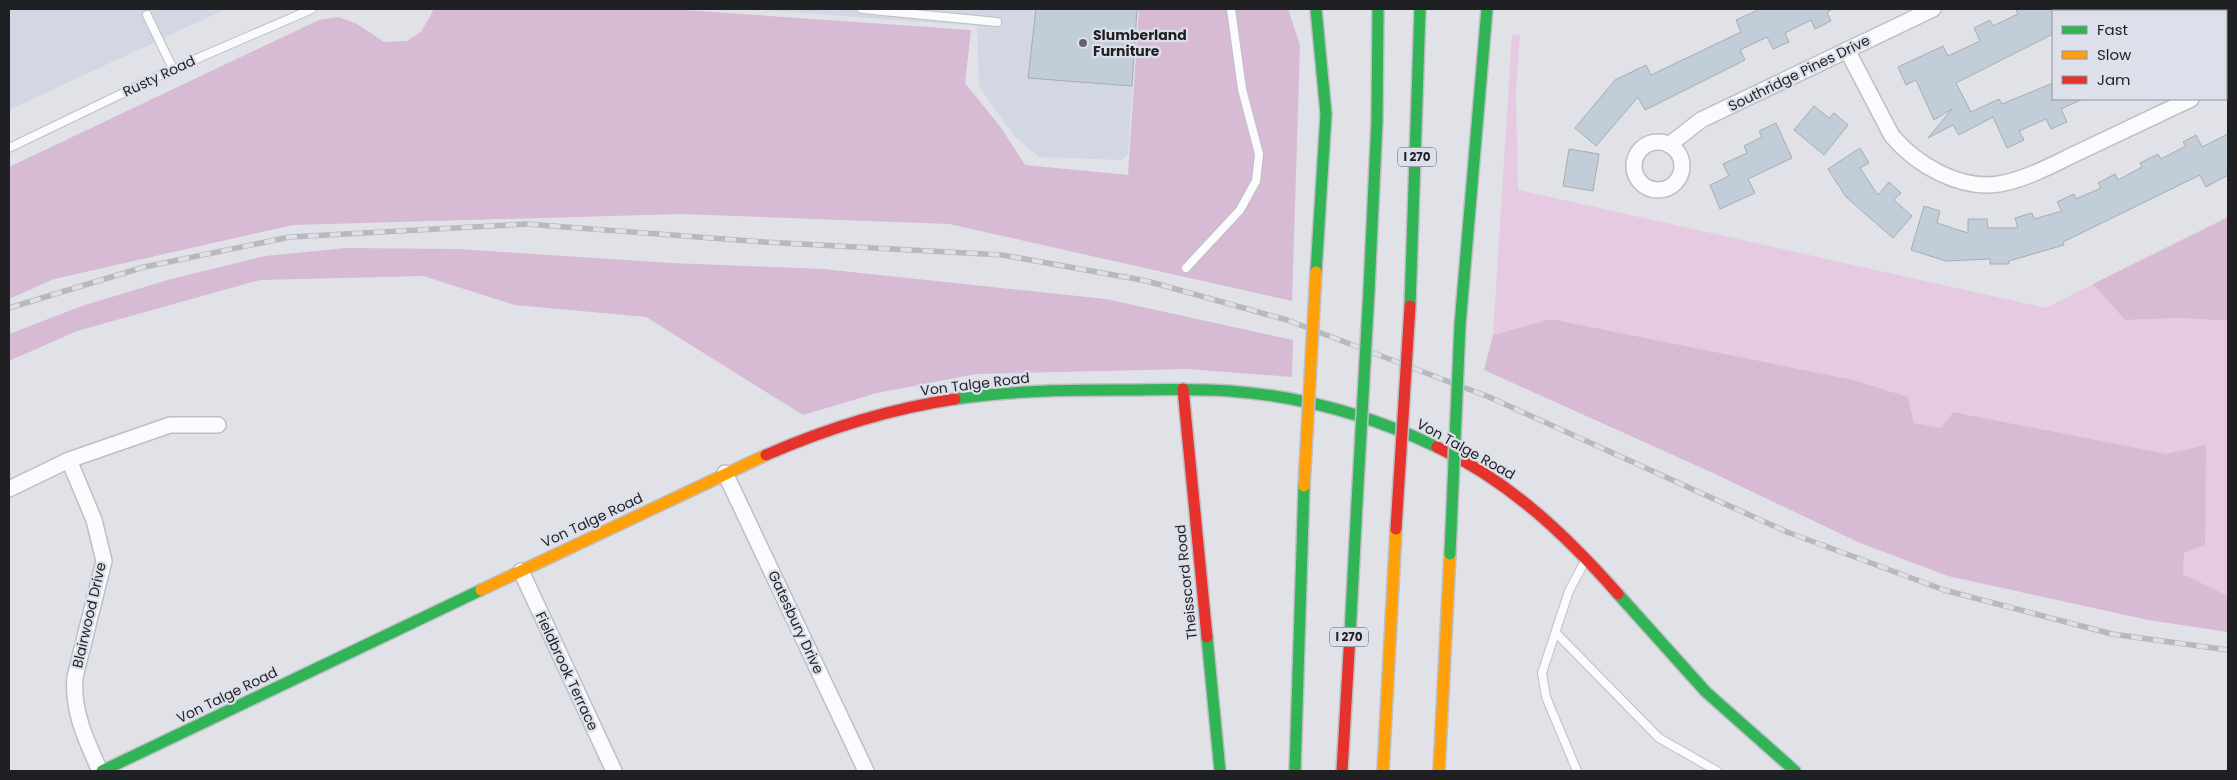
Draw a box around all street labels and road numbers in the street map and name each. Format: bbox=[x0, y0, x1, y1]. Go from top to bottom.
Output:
street label: Southridge Pines Drive bbox=[1725, 30, 1874, 116]
street label: Rusty Road bbox=[119, 50, 199, 102]
road number: I 270 bbox=[1398, 148, 1436, 166]
street label: Von Talge Road bbox=[919, 367, 1031, 401]
street label: Von Talge Road bbox=[1413, 414, 1519, 484]
street label: Von Talge Road bbox=[538, 488, 646, 552]
street label: Theisscord Road bbox=[1170, 523, 1202, 641]
street label: Blairwood Drive bbox=[67, 560, 111, 670]
street label: Gatesbury Drive bbox=[763, 567, 829, 677]
street label: Fieldbrook Terrace bbox=[531, 608, 603, 734]
road number: I 270 bbox=[1330, 628, 1368, 646]
street label: Von Talge Road bbox=[173, 662, 281, 728]

